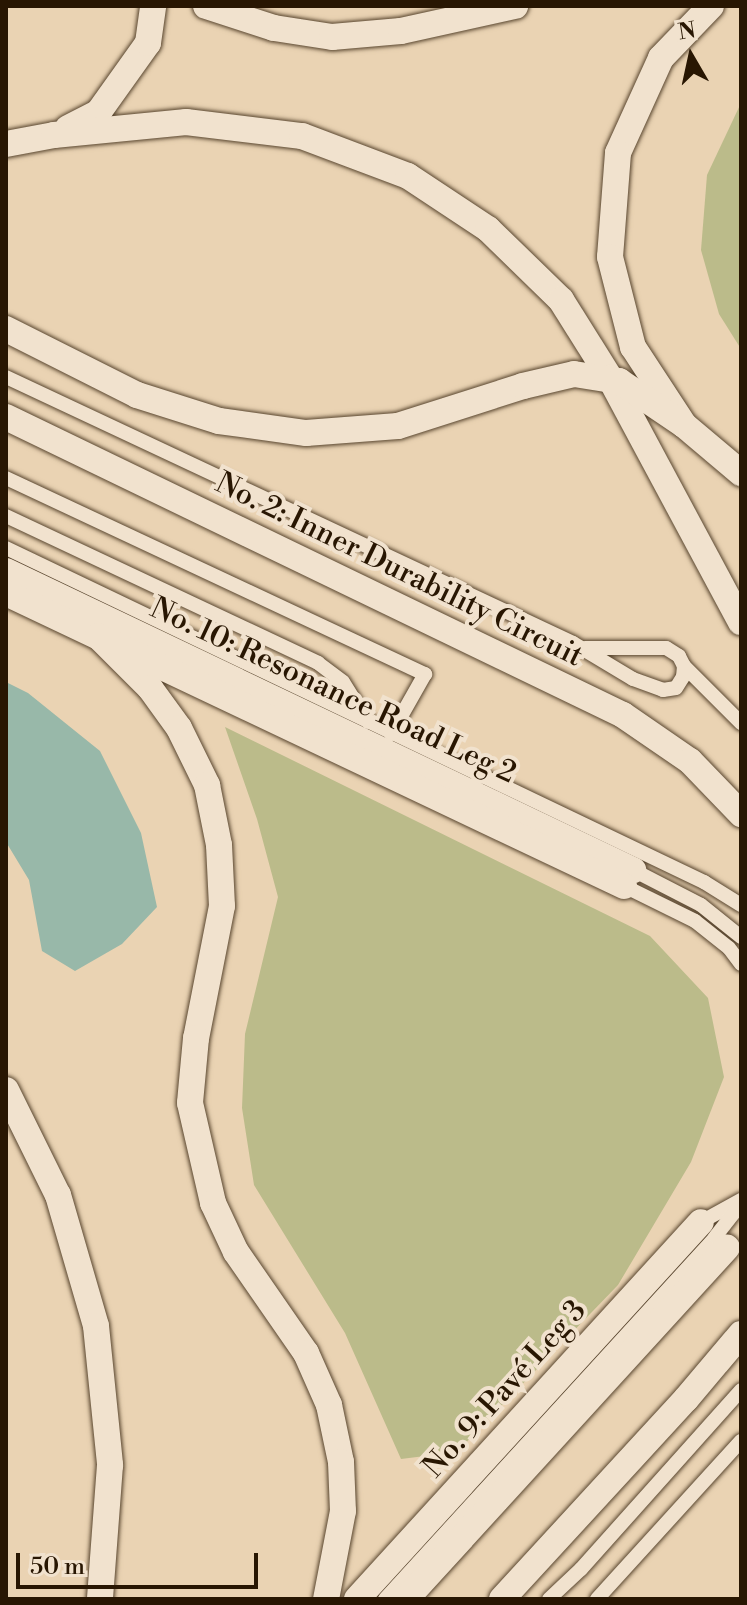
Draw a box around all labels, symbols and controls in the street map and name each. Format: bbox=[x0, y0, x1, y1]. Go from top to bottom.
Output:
north arrow bbox=[651, 16, 731, 96]
text: N bbox=[676, 17, 698, 46]
street label: No. 2: Inner Durability Circuit bbox=[209, 465, 589, 675]
street label: No. 10: Resonance Road Leg 2 bbox=[144, 590, 522, 792]
street label: No. 9: Pavé Leg 3 bbox=[416, 1293, 594, 1485]
scale bar bbox=[20, 1537, 262, 1587]
text: 50 m bbox=[30, 1552, 85, 1582]

